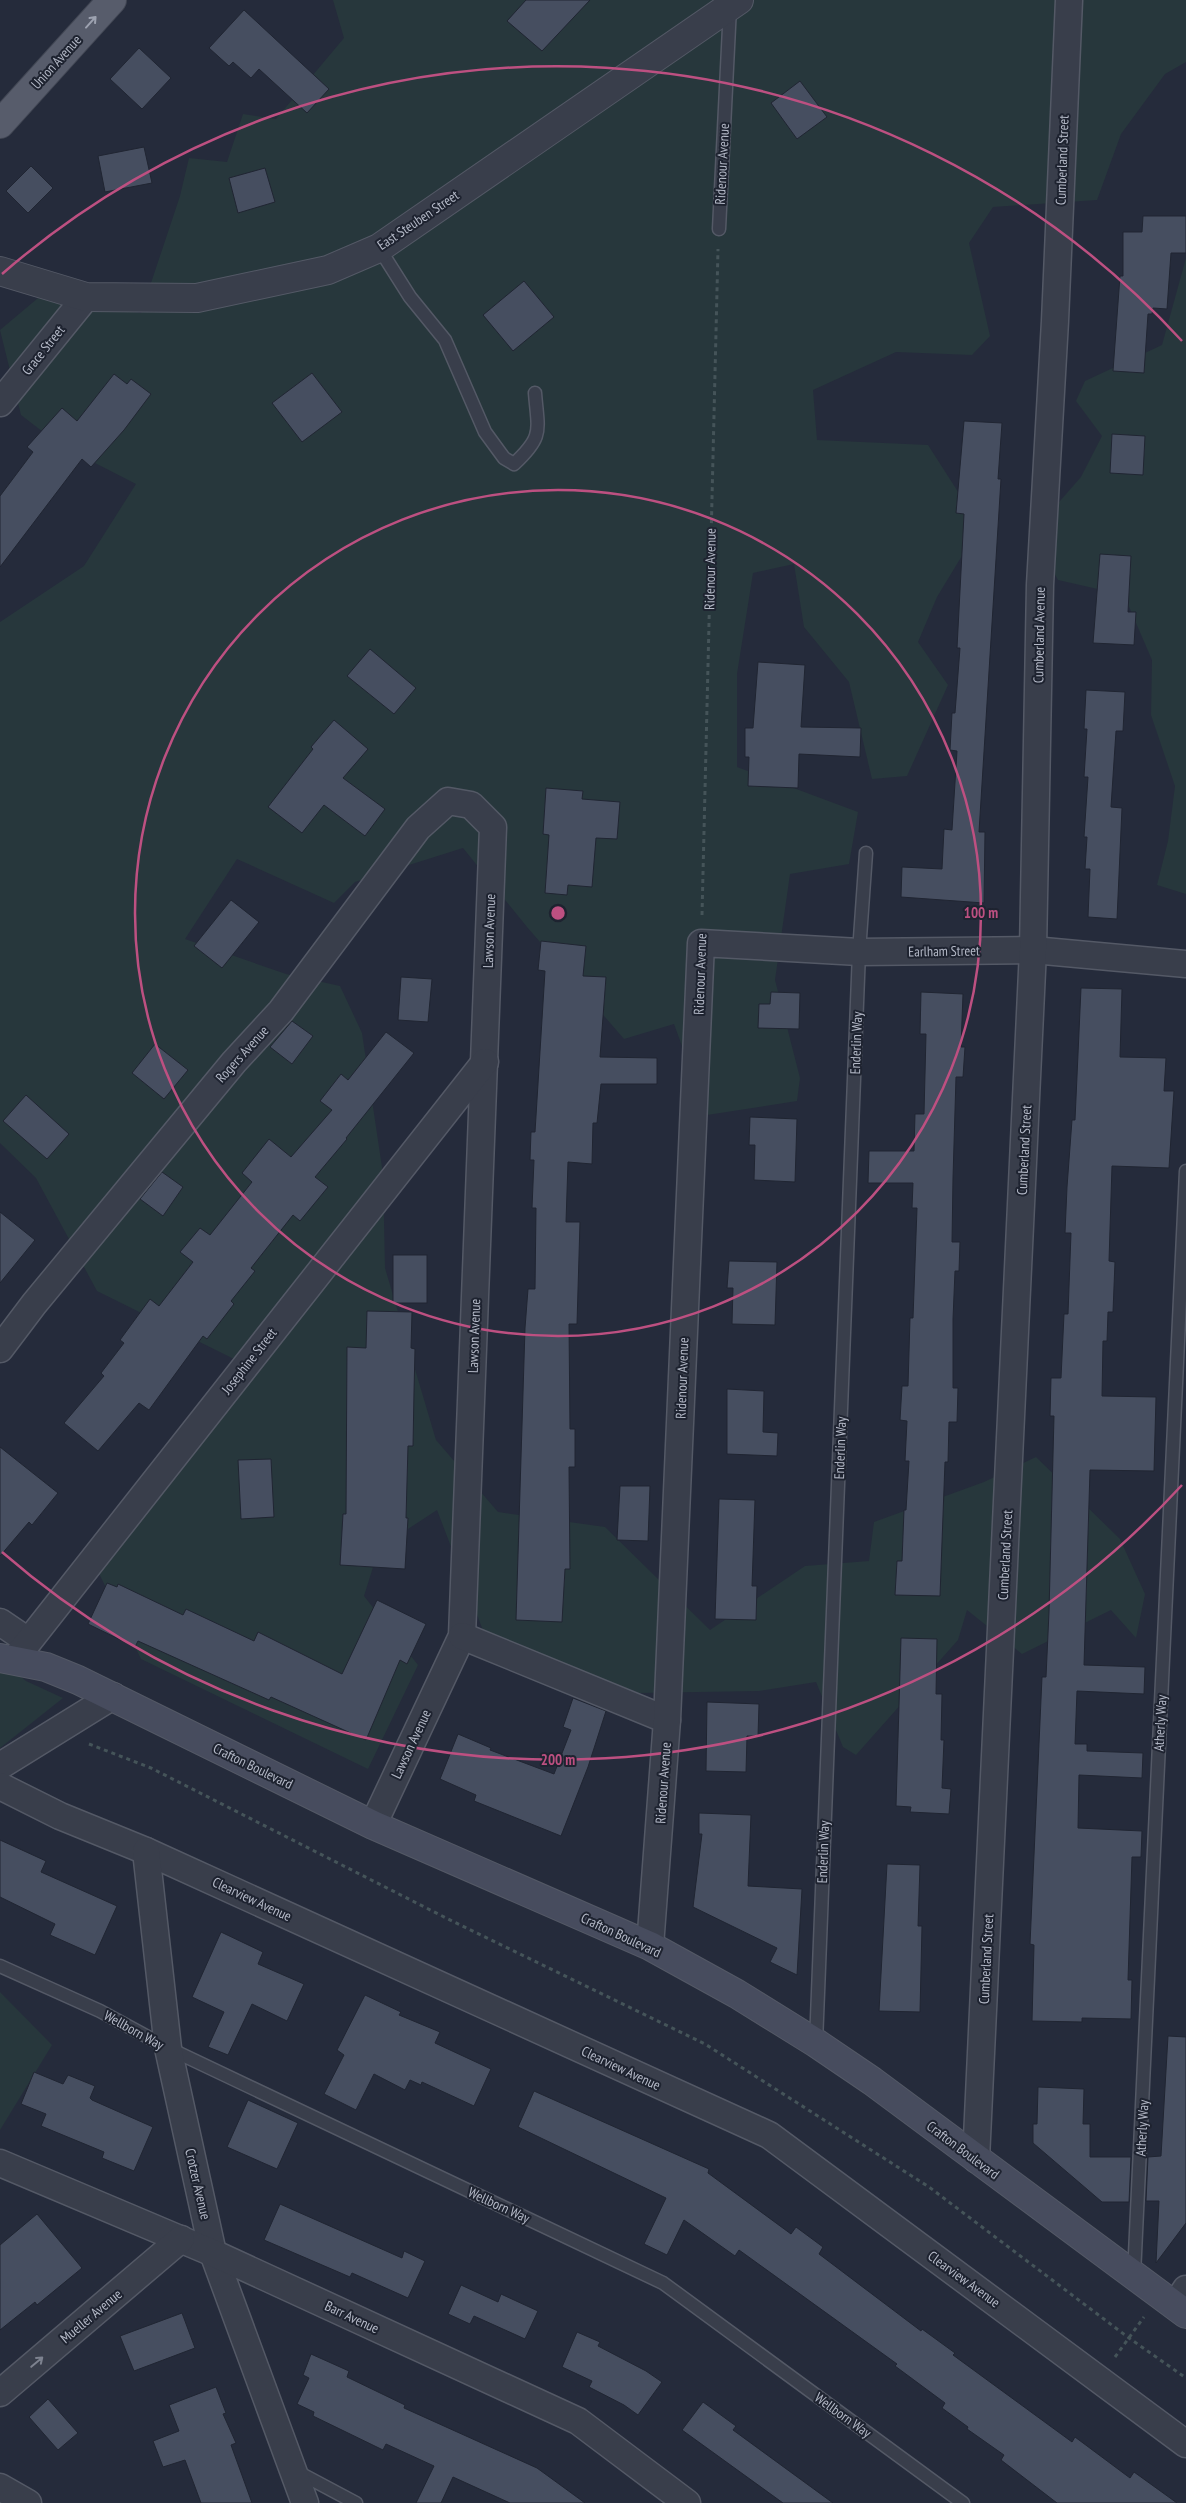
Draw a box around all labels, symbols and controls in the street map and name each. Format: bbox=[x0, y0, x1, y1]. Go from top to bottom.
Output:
one-way arrow bbox=[85, 16, 97, 29]
street label: Union Avenue bbox=[27, 31, 85, 93]
street label: Cumberland Street bbox=[1051, 115, 1073, 205]
street label: Ridenour Avenue bbox=[711, 123, 733, 205]
street label: East Steuben Street bbox=[374, 186, 462, 254]
street label: Grace Street bbox=[17, 321, 69, 379]
street label: Ridenour Avenue bbox=[700, 528, 720, 610]
street label: Cumberland Avenue bbox=[1029, 587, 1049, 683]
street label: Lawson Avenue bbox=[479, 893, 499, 968]
text: 100 m bbox=[964, 903, 998, 922]
centre of rings bbox=[549, 904, 567, 922]
street label: Ridenour Avenue bbox=[690, 933, 710, 1015]
street label: Earlham Street bbox=[908, 941, 980, 961]
street label: Enderlin Way bbox=[846, 1011, 866, 1075]
street label: Rogers Avenue bbox=[212, 1022, 272, 1086]
street label: Cumberland Street bbox=[1013, 1104, 1035, 1195]
street label: Lawson Avenue bbox=[464, 1298, 484, 1373]
street label: Josephine Street bbox=[217, 1324, 281, 1398]
street label: Ridenour Avenue bbox=[672, 1337, 692, 1419]
street label: Enderlin Way bbox=[830, 1416, 850, 1480]
street label: Cumberland Street bbox=[994, 1509, 1016, 1600]
street label: Atherly Way bbox=[1150, 1693, 1171, 1752]
street label: Lawson Avenue bbox=[387, 1706, 435, 1782]
street label: Crafton Boulevard bbox=[210, 1739, 296, 1793]
street label: Ridenour Avenue bbox=[651, 1741, 675, 1824]
text: 200 m bbox=[541, 1750, 575, 1769]
street label: Enderlin Way bbox=[813, 1820, 833, 1884]
street label: Clearview Avenue bbox=[210, 1873, 295, 1925]
street label: Crafton Boulevard bbox=[578, 1909, 664, 1961]
street label: Cumberland Street bbox=[975, 1913, 997, 2004]
street label: Wellborn Way bbox=[101, 2006, 168, 2054]
street label: Clearview Avenue bbox=[579, 2042, 664, 2094]
street label: Atherly Way bbox=[1132, 2098, 1153, 2157]
street label: Crafton Boulevard bbox=[923, 2117, 1003, 2183]
street label: Crotzer Avenue bbox=[181, 2147, 215, 2222]
street label: Wellborn Way bbox=[465, 2183, 533, 2227]
street label: Clearview Avenue bbox=[924, 2247, 1004, 2311]
street label: Mueller Avenue bbox=[57, 2285, 126, 2347]
street label: Barr Avenue bbox=[322, 2297, 382, 2337]
one-way arrow bbox=[31, 2356, 44, 2367]
street label: Wellborn Way bbox=[811, 2388, 876, 2442]

